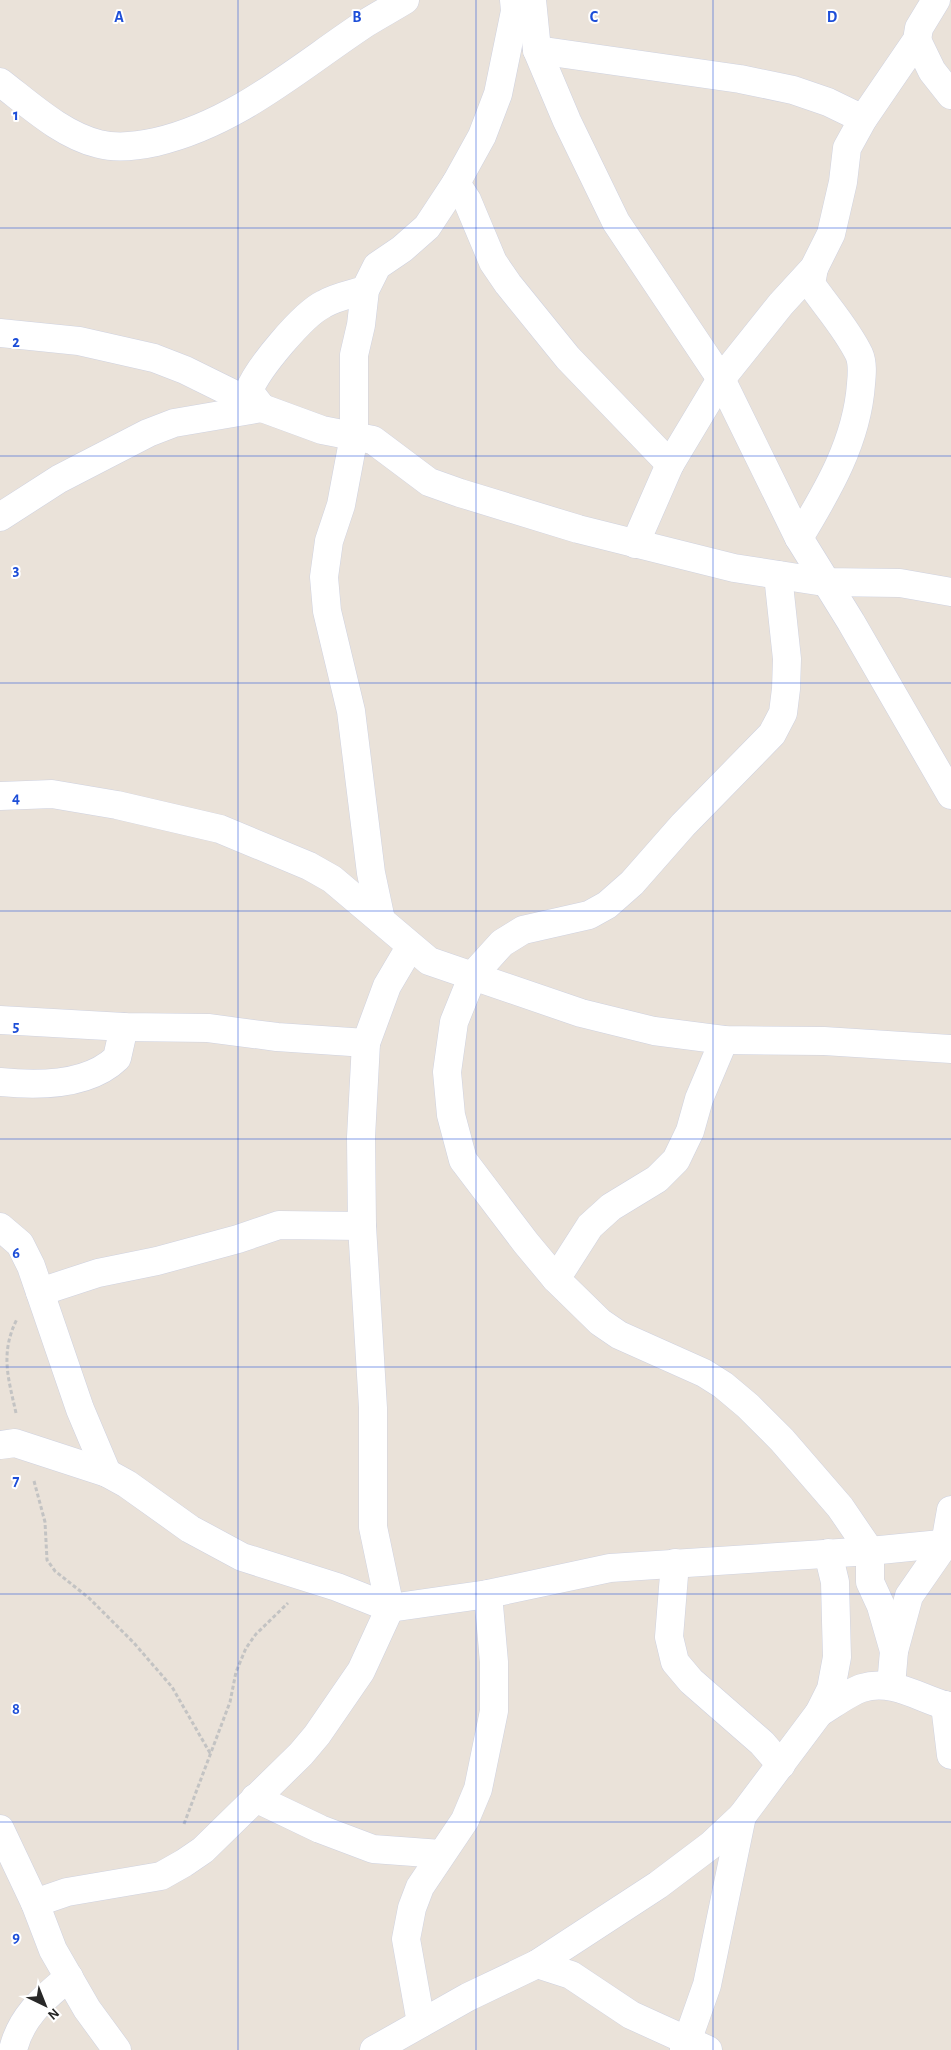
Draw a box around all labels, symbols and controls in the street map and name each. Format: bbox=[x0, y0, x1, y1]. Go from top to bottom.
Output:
text: A bbox=[114, 9, 124, 25]
text: B bbox=[352, 9, 362, 25]
text: C bbox=[590, 9, 599, 25]
text: D bbox=[827, 9, 838, 25]
text: 1 bbox=[13, 107, 19, 123]
text: 2 bbox=[12, 334, 20, 350]
text: 3 bbox=[13, 562, 20, 578]
text: 4 bbox=[12, 790, 20, 806]
text: 5 bbox=[13, 1018, 20, 1034]
text: 6 bbox=[12, 1245, 20, 1261]
text: 7 bbox=[13, 1473, 20, 1489]
text: 8 bbox=[12, 1701, 20, 1717]
text: 9 bbox=[12, 1929, 20, 1945]
north arrow bbox=[20, 1980, 70, 2030]
text: N bbox=[45, 2005, 62, 2022]

